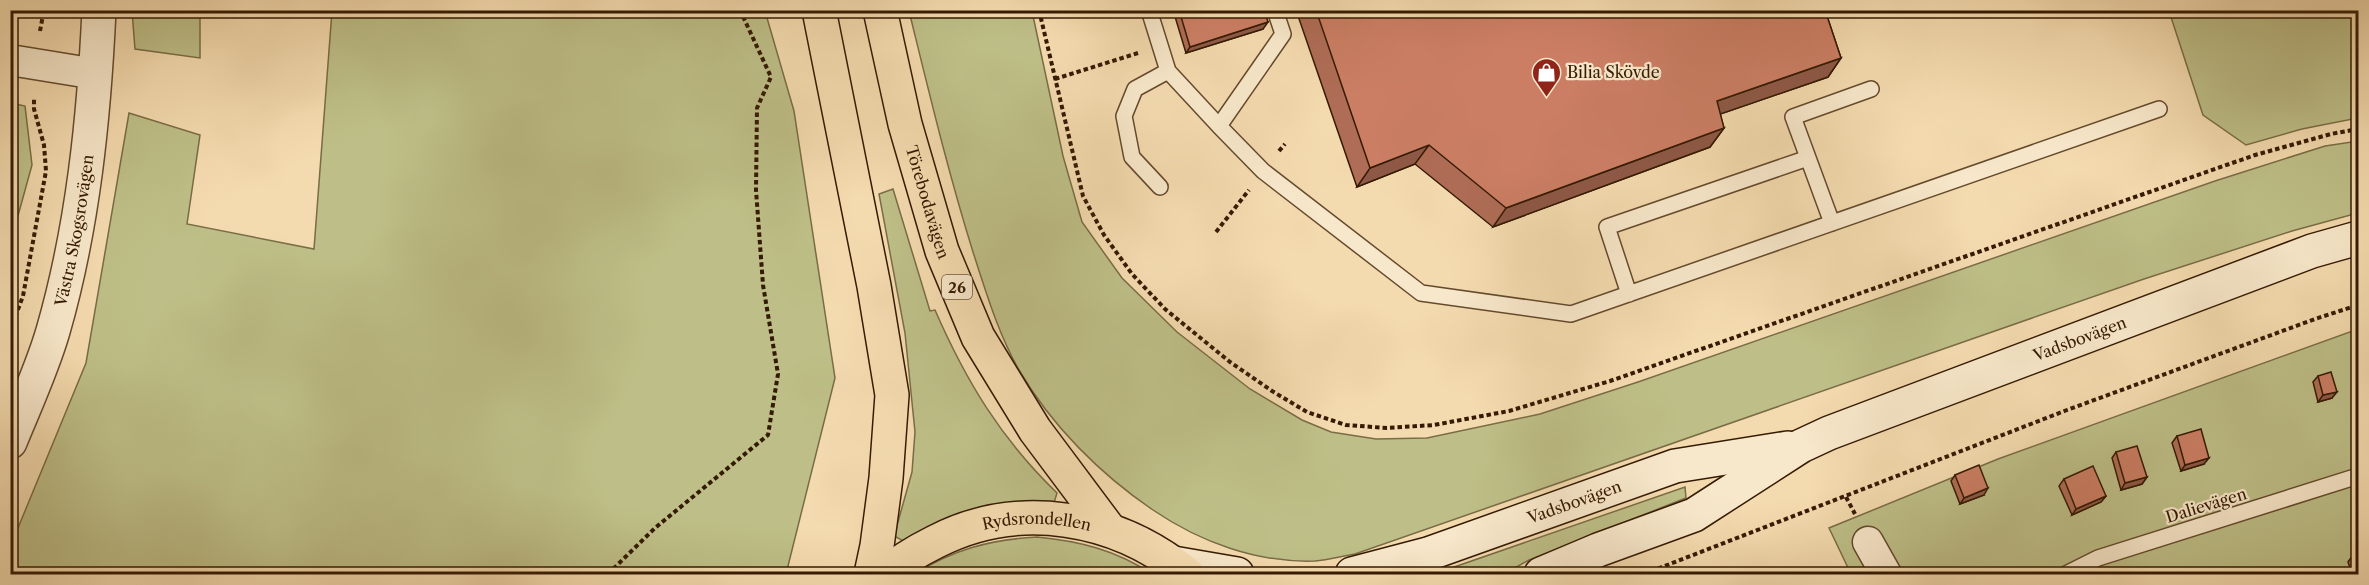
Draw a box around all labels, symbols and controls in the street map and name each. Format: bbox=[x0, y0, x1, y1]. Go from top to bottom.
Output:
shop icon: Bilia Skövde bbox=[1530, 56, 1562, 98]
place label: Bilia Skövde bbox=[1567, 62, 1660, 82]
street label: Törebodavägen bbox=[902, 143, 954, 262]
street label: Västra Skogsrovägen bbox=[50, 153, 98, 309]
road number: 26 bbox=[942, 275, 972, 299]
street label: Vadsbovägen bbox=[2029, 312, 2129, 366]
street label: Vadsbovägen bbox=[1524, 476, 1624, 528]
street label: Dalievägen bbox=[2163, 483, 2249, 527]
street label: Rydsrondellen bbox=[980, 508, 1093, 535]

